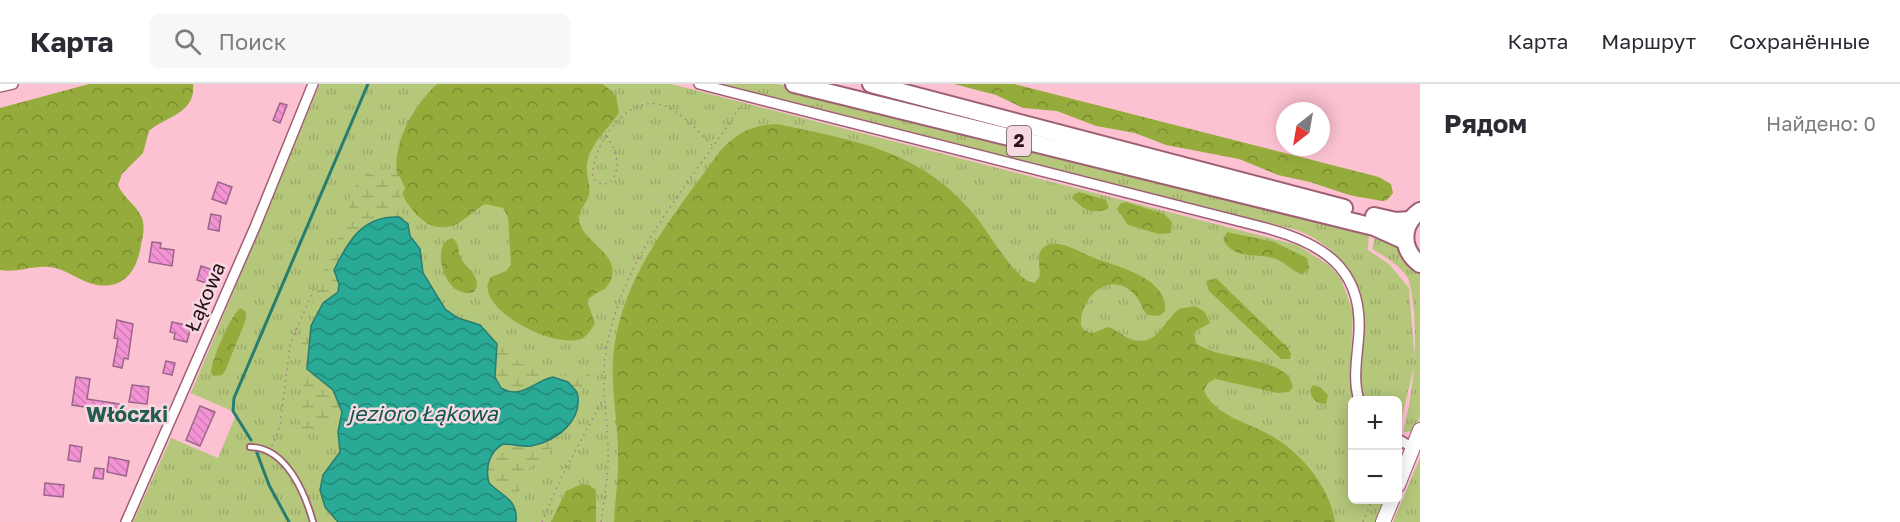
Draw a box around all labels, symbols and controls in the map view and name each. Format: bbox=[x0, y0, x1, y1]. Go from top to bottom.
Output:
search box bbox=[150, 14, 570, 68]
text: Карта bbox=[30, 25, 114, 58]
icon: search bbox=[171, 25, 204, 58]
text: Поиск bbox=[219, 28, 286, 55]
text: Карта bbox=[1507, 28, 1568, 54]
text: Маршрут bbox=[1601, 28, 1696, 54]
text: Сохранённые bbox=[1729, 28, 1870, 54]
north arrow bbox=[1276, 102, 1330, 156]
text: Рядом bbox=[1444, 108, 1527, 139]
text: Найдено: 0 bbox=[1766, 111, 1876, 135]
road number: 2 bbox=[1007, 126, 1031, 156]
street label: Łąkowa bbox=[179, 258, 229, 335]
map controls bbox=[1348, 396, 1402, 504]
button: + bbox=[1348, 396, 1402, 450]
water label: jezioro Łąkowa bbox=[346, 400, 499, 426]
district label: Włóczki bbox=[86, 401, 168, 427]
button: − bbox=[1348, 450, 1402, 504]

